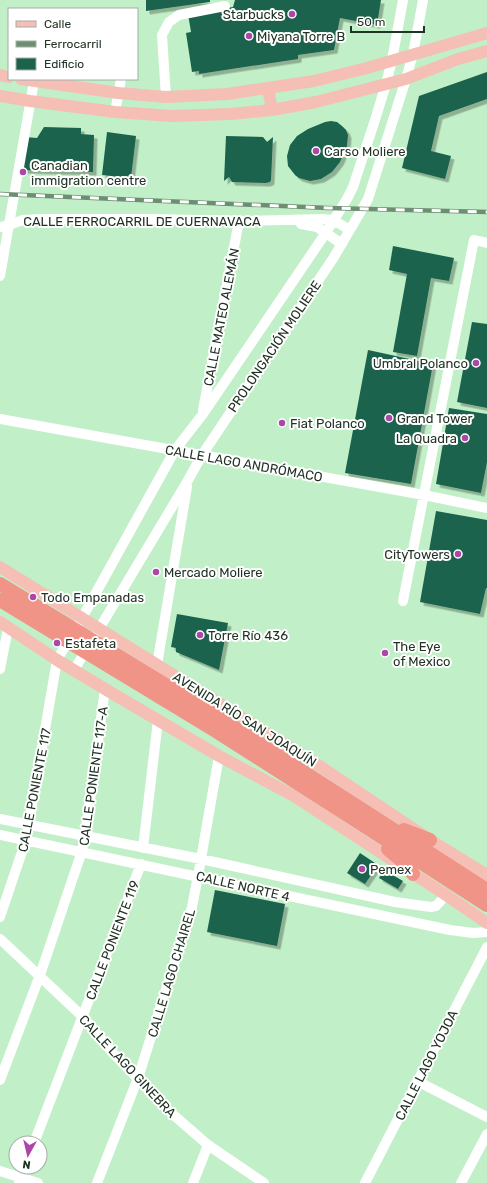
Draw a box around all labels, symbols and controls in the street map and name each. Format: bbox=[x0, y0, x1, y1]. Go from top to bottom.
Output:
place label: Starbucks bbox=[223, 7, 284, 22]
legend bbox=[8, 8, 138, 80]
scale bar bbox=[351, 8, 424, 34]
marker: Starbucks bbox=[287, 9, 297, 19]
text: 50 m bbox=[357, 15, 385, 29]
text: Calle bbox=[44, 17, 71, 31]
place label: Miyana Torre B bbox=[257, 29, 345, 44]
marker: Miyana Torre B bbox=[244, 31, 254, 41]
text: Ferrocarril bbox=[44, 37, 102, 51]
text: Edificio bbox=[44, 57, 84, 71]
place label: Carso Moliere bbox=[324, 144, 406, 159]
marker: Carso Moliere bbox=[311, 146, 321, 156]
place label: Canadian immigration centre bbox=[31, 158, 146, 189]
marker: Canadian immigration centre bbox=[18, 167, 28, 177]
street label: CALLE FERROCARRIL DE CUERNAVACA bbox=[23, 214, 261, 229]
street label: CALLE MATEO ALEMÁN bbox=[201, 247, 242, 387]
street label: PROLONGACIÓN MOLIERE bbox=[225, 278, 324, 415]
place label: Umbral Polanco bbox=[373, 356, 468, 371]
marker: Umbral Polanco bbox=[471, 358, 481, 368]
place label: Grand Tower bbox=[397, 411, 472, 426]
marker: Grand Tower bbox=[384, 413, 394, 423]
place label: Fiat Polanco bbox=[290, 416, 365, 431]
marker: Fiat Polanco bbox=[277, 418, 287, 428]
place label: La Quadra bbox=[396, 431, 457, 446]
marker: La Quadra bbox=[460, 433, 470, 443]
street label: CALLE LAGO ANDRÓMACO bbox=[164, 442, 324, 485]
place label: CityTowers bbox=[384, 547, 450, 562]
marker: CityTowers bbox=[453, 549, 463, 559]
place label: Mercado Moliere bbox=[164, 565, 263, 580]
marker: Mercado Moliere bbox=[151, 567, 161, 577]
place label: Todo Empanadas bbox=[41, 590, 144, 605]
marker: Todo Empanadas bbox=[28, 592, 38, 602]
place label: Torre Río 436 bbox=[208, 628, 288, 643]
marker: Torre Río 436 bbox=[195, 630, 205, 640]
place label: Estafeta bbox=[65, 636, 116, 651]
marker: Estafeta bbox=[52, 638, 62, 648]
place label: The Eye of Mexico bbox=[393, 639, 451, 669]
marker: The Eye of Mexico bbox=[380, 648, 390, 658]
street label: AVENIDA RÍO SAN JOAQUÍN bbox=[170, 669, 319, 770]
street label: CALLE PONIENTE 117-A bbox=[76, 705, 111, 847]
street label: CALLE PONIENTE 117 bbox=[15, 726, 54, 853]
place label: Pemex bbox=[370, 862, 411, 877]
marker: Pemex bbox=[357, 864, 367, 874]
street label: CALLE NORTE 4 bbox=[194, 868, 291, 905]
street label: CALLE PONIENTE 119 bbox=[83, 878, 142, 1002]
street label: CALLE LAGO CHAIREL bbox=[145, 906, 198, 1039]
street label: CALLE LAGO YOJOA bbox=[392, 1007, 461, 1123]
street label: CALLE LAGO GINEBRA bbox=[76, 1012, 179, 1121]
north arrow bbox=[8, 1135, 48, 1175]
text: N bbox=[22, 1157, 32, 1171]

